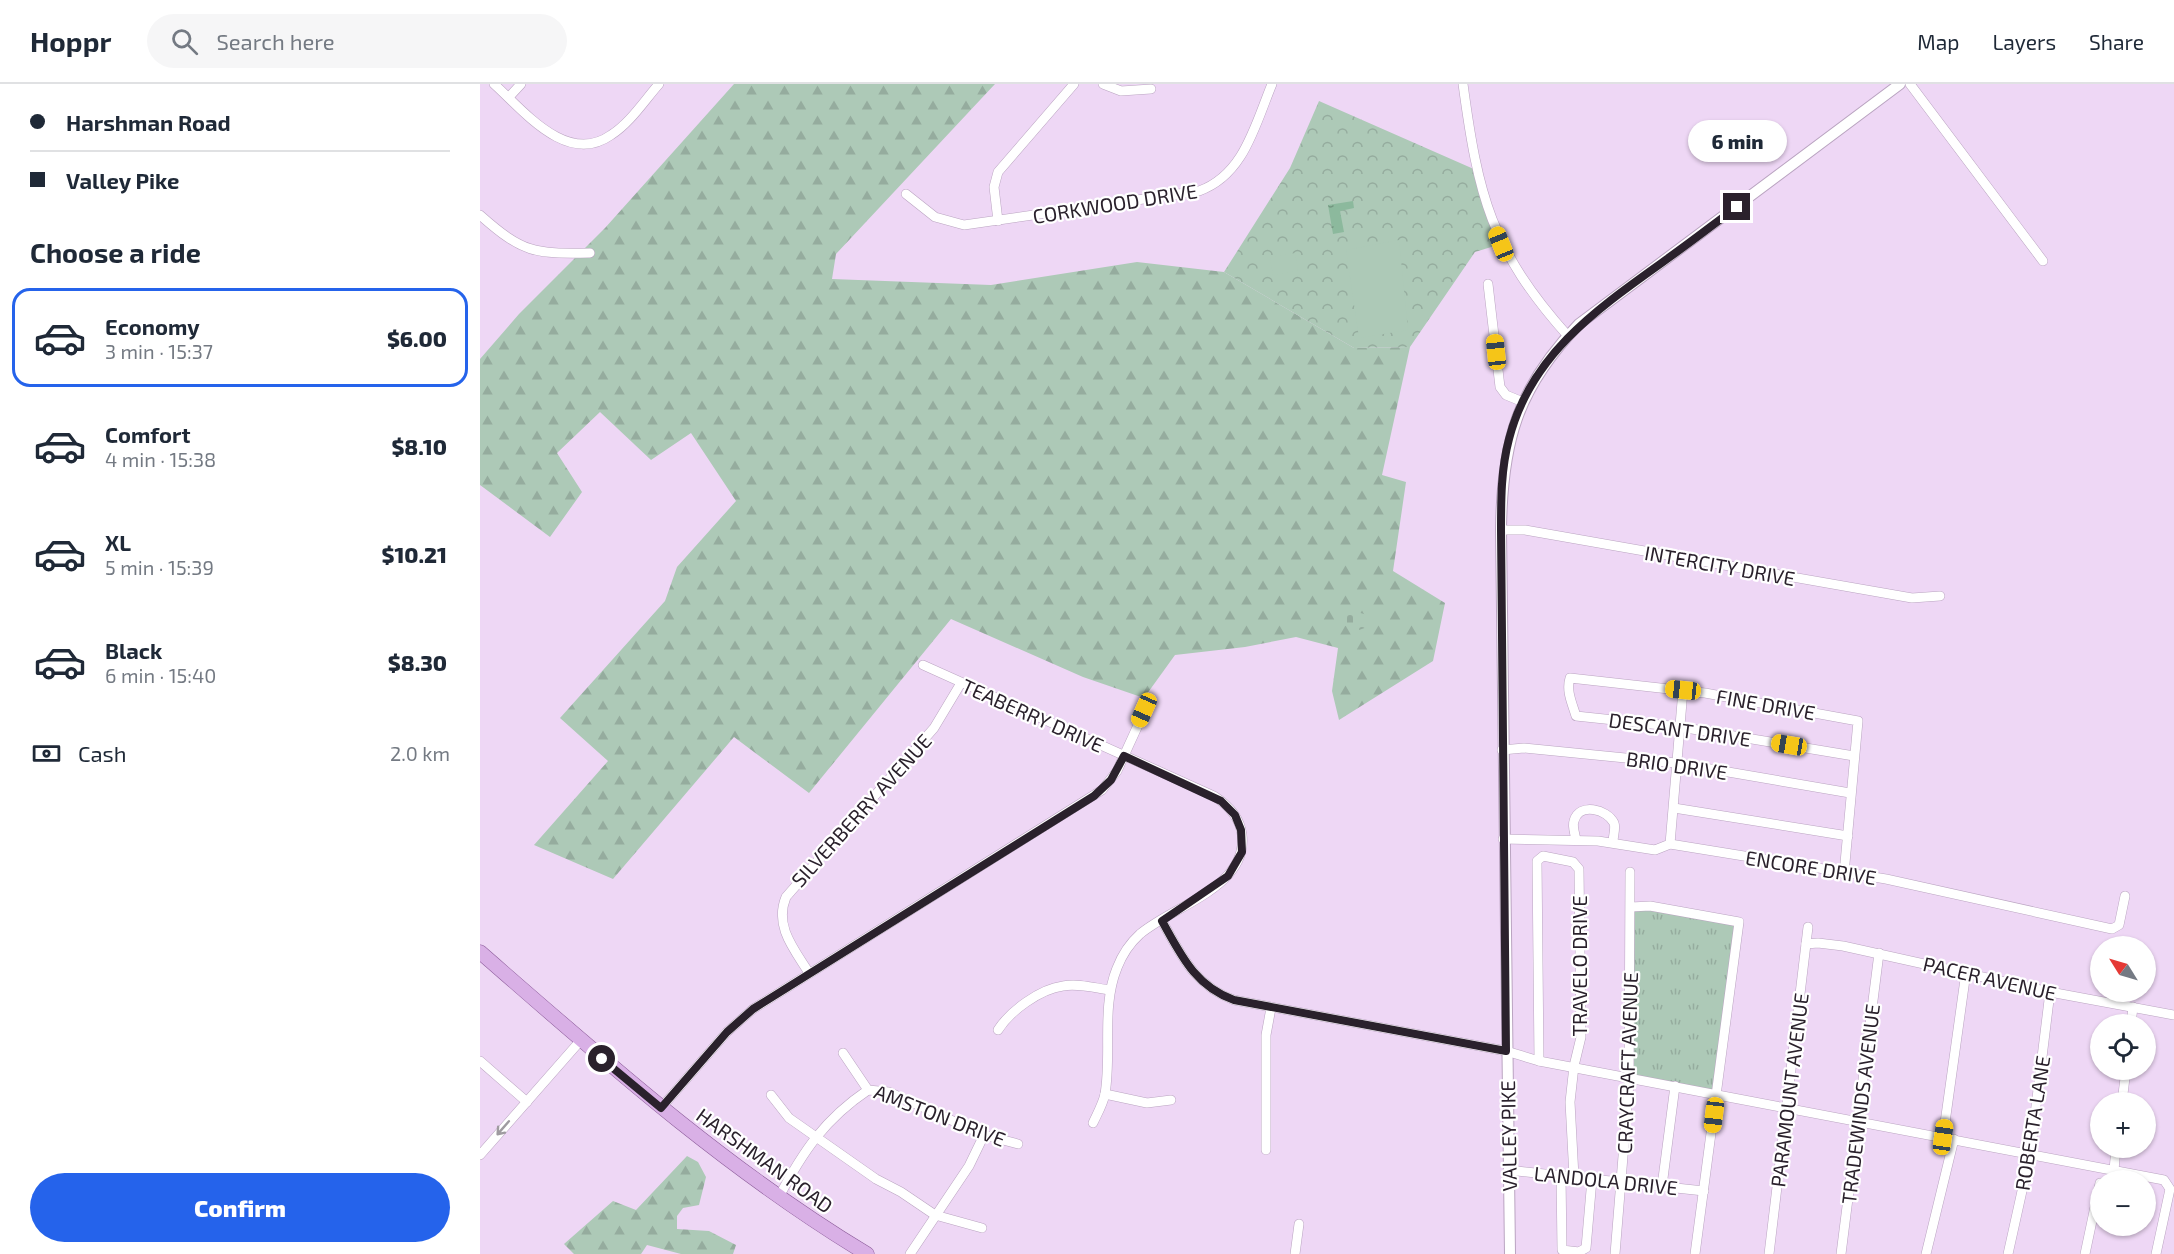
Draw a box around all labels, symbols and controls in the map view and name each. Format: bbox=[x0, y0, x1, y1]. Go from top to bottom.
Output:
search box bbox=[147, 14, 567, 68]
text: Hoppr bbox=[30, 24, 111, 58]
icon: search bbox=[168, 25, 201, 58]
text: Search here bbox=[216, 28, 335, 54]
text: Map bbox=[1917, 29, 1959, 54]
text: Layers bbox=[1992, 29, 2056, 54]
text: Share bbox=[2089, 29, 2144, 54]
text: Harshman Road bbox=[66, 109, 231, 135]
callout: 6 min bbox=[1688, 120, 1786, 162]
text: 6 min bbox=[1712, 129, 1763, 153]
text: Valley Pike bbox=[66, 167, 179, 193]
street label: CORKWOOD DRIVE bbox=[1031, 178, 1199, 228]
route end bbox=[1723, 193, 1750, 220]
car bbox=[1486, 224, 1516, 264]
text: Choose a ride bbox=[30, 236, 201, 268]
icon: car bbox=[33, 311, 87, 365]
text: Economy bbox=[105, 313, 200, 339]
text: $6.00 bbox=[387, 325, 447, 351]
car bbox=[1485, 333, 1507, 371]
text: 3 min · 15:37 bbox=[105, 339, 213, 363]
icon: car bbox=[33, 419, 87, 473]
text: Comfort bbox=[105, 421, 190, 447]
text: $8.10 bbox=[391, 433, 447, 459]
text: 4 min · 15:38 bbox=[105, 447, 216, 471]
icon: car bbox=[33, 527, 87, 581]
text: XL bbox=[105, 529, 131, 555]
street label: INTERCITY DRIVE bbox=[1643, 540, 1797, 590]
text: $10.21 bbox=[381, 541, 447, 567]
text: 5 min · 15:39 bbox=[105, 555, 214, 579]
icon: car bbox=[33, 635, 87, 689]
text: Black bbox=[105, 637, 162, 663]
text: $8.30 bbox=[388, 649, 447, 675]
text: 6 min · 15:40 bbox=[105, 663, 216, 687]
street label: TEABERRY DRIVE bbox=[958, 673, 1108, 757]
car bbox=[1664, 679, 1702, 701]
street label: FINE DRIVE bbox=[1715, 683, 1817, 725]
car bbox=[1128, 690, 1160, 730]
street label: DESCANT DRIVE bbox=[1607, 707, 1753, 751]
street label: SILVERBERRY AVENUE bbox=[786, 729, 936, 891]
car bbox=[1770, 733, 1808, 757]
icon: cash bbox=[30, 737, 63, 770]
text: Cash bbox=[78, 740, 127, 766]
text: 2.0 km bbox=[390, 741, 450, 765]
street label: BRIO DRIVE bbox=[1625, 746, 1729, 784]
street label: ENCORE DRIVE bbox=[1744, 845, 1878, 889]
street label: TRAVELO DRIVE bbox=[1567, 895, 1591, 1037]
north arrow bbox=[2090, 936, 2156, 1002]
map controls bbox=[2090, 936, 2156, 1236]
street label: PACER AVENUE bbox=[1921, 951, 2059, 1005]
street label: CRAYCRAFT AVENUE bbox=[1612, 972, 1642, 1154]
street label: PARAMOUNT AVENUE bbox=[1765, 991, 1813, 1189]
street label: TRADEWINDS AVENUE bbox=[1836, 1003, 1884, 1205]
button: locate bbox=[2090, 1014, 2156, 1080]
route start bbox=[588, 1045, 615, 1072]
street label: ROBERTA LANE bbox=[2009, 1054, 2055, 1192]
street label: AMSTON DRIVE bbox=[871, 1079, 1009, 1151]
street label: VALLEY PIKE bbox=[1495, 1080, 1521, 1192]
button: + bbox=[2090, 1092, 2156, 1158]
car bbox=[1703, 1096, 1725, 1134]
street label: HARSHMAN ROAD bbox=[692, 1102, 838, 1218]
car bbox=[1932, 1118, 1954, 1156]
one-way arrow bbox=[496, 1120, 510, 1135]
street label: LANDOLA DRIVE bbox=[1533, 1161, 1679, 1199]
button: − bbox=[2090, 1170, 2156, 1236]
button: Confirm bbox=[30, 1173, 450, 1242]

